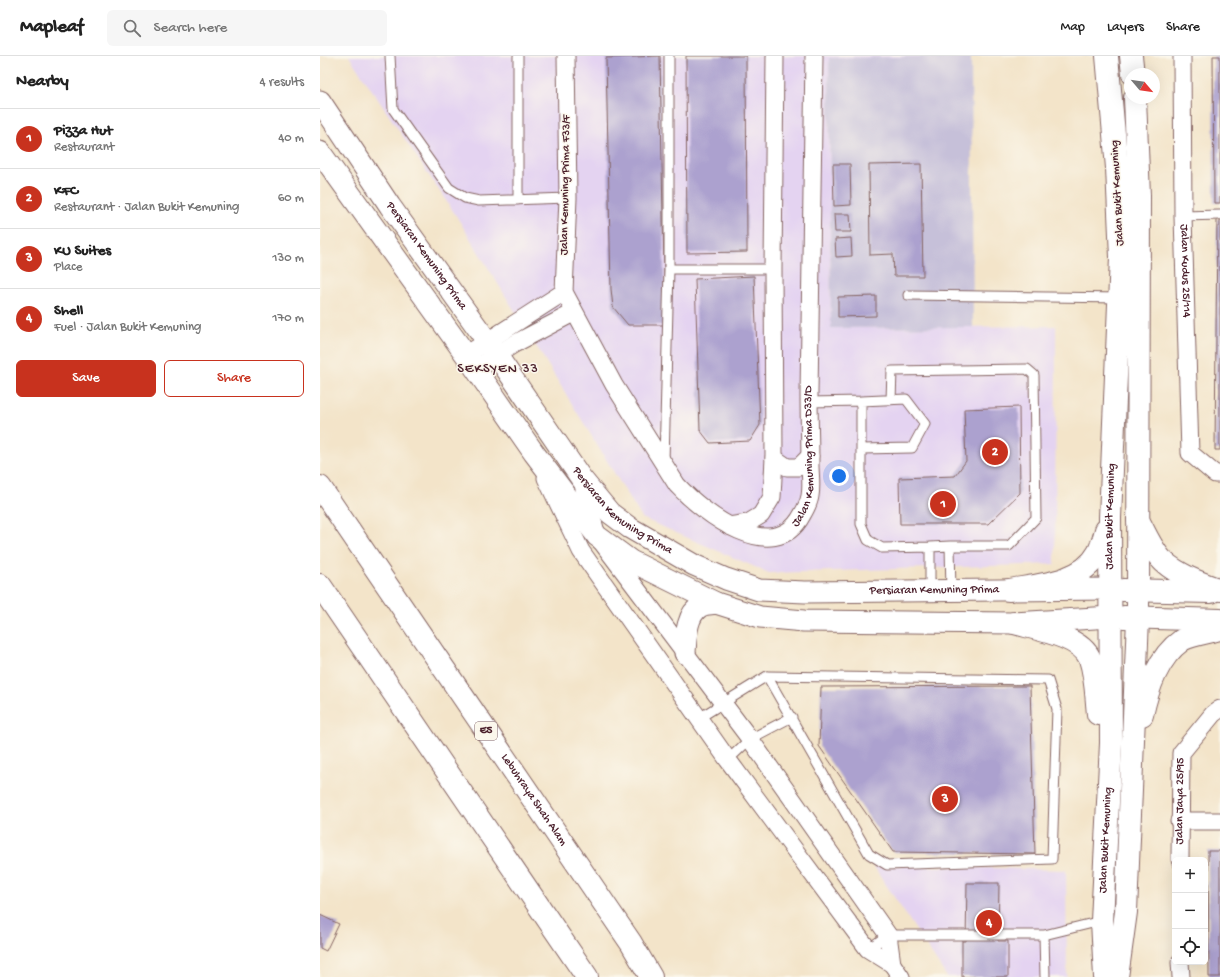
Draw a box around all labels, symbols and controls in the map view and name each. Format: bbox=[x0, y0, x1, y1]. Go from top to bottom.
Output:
search box bbox=[107, 10, 387, 46]
text: Mapleaf bbox=[20, 16, 83, 39]
icon: search bbox=[121, 17, 143, 39]
text: Search here bbox=[153, 19, 227, 37]
text: Map bbox=[1061, 19, 1085, 36]
text: Layers bbox=[1107, 19, 1144, 36]
text: Share bbox=[1166, 19, 1200, 36]
north arrow bbox=[1124, 68, 1160, 104]
text: Nearby bbox=[16, 72, 69, 92]
text: 4 results bbox=[260, 75, 304, 90]
street label: Jalan Kemuning Prima F33/F bbox=[558, 114, 574, 255]
text: Pizza Hut bbox=[54, 122, 112, 140]
text: 1 bbox=[26, 131, 32, 146]
text: 40 m bbox=[278, 131, 304, 146]
street label: Jalan Bukit Kemuning bbox=[1108, 139, 1128, 246]
text: Restaurant bbox=[54, 140, 114, 155]
text: KFC bbox=[54, 182, 78, 200]
text: 2 bbox=[26, 191, 32, 206]
text: 60 m bbox=[278, 191, 304, 206]
street label: Persiaran Kemuning Prima bbox=[382, 199, 470, 313]
text: Restaurant · Jalan Bukit Kemuning bbox=[54, 200, 239, 215]
street label: Jalan Kudus 25/114 bbox=[1176, 224, 1193, 318]
text: KU Suites bbox=[54, 242, 111, 260]
text: 3 bbox=[26, 251, 32, 266]
text: 130 m bbox=[272, 251, 304, 266]
text: Place bbox=[54, 260, 82, 275]
text: Shell bbox=[54, 302, 83, 320]
text: 4 bbox=[26, 311, 32, 326]
text: 170 m bbox=[272, 311, 304, 326]
text: Fuel · Jalan Bukit Kemuning bbox=[54, 320, 202, 335]
button: Save bbox=[16, 360, 156, 397]
button: Share bbox=[164, 360, 304, 397]
district label: SEKSYEN 33 bbox=[457, 361, 539, 378]
street label: Jalan Kemuning Prima D33/D bbox=[789, 385, 818, 530]
pin: 2 bbox=[982, 437, 1008, 467]
street label: Jalan Bukit Kemuning bbox=[1103, 463, 1119, 569]
street label: Persiaran Kemuning Prima bbox=[568, 464, 675, 558]
your location bbox=[829, 466, 849, 486]
pin: 1 bbox=[930, 489, 956, 519]
street label: Persiaran Kemuning Prima bbox=[868, 583, 999, 598]
road number: E5 bbox=[475, 722, 497, 740]
street label: Lebuhraya Shah Alam bbox=[497, 751, 570, 849]
street label: Jalan Jaya 25/95 bbox=[1173, 758, 1188, 844]
pin: 3 bbox=[932, 784, 958, 814]
street label: Jalan Bukit Kemuning bbox=[1096, 787, 1116, 894]
map controls bbox=[1172, 857, 1208, 965]
button: + bbox=[1172, 857, 1208, 893]
button: − bbox=[1172, 893, 1208, 929]
pin: 4 bbox=[976, 908, 1002, 938]
button: locate bbox=[1172, 929, 1208, 965]

